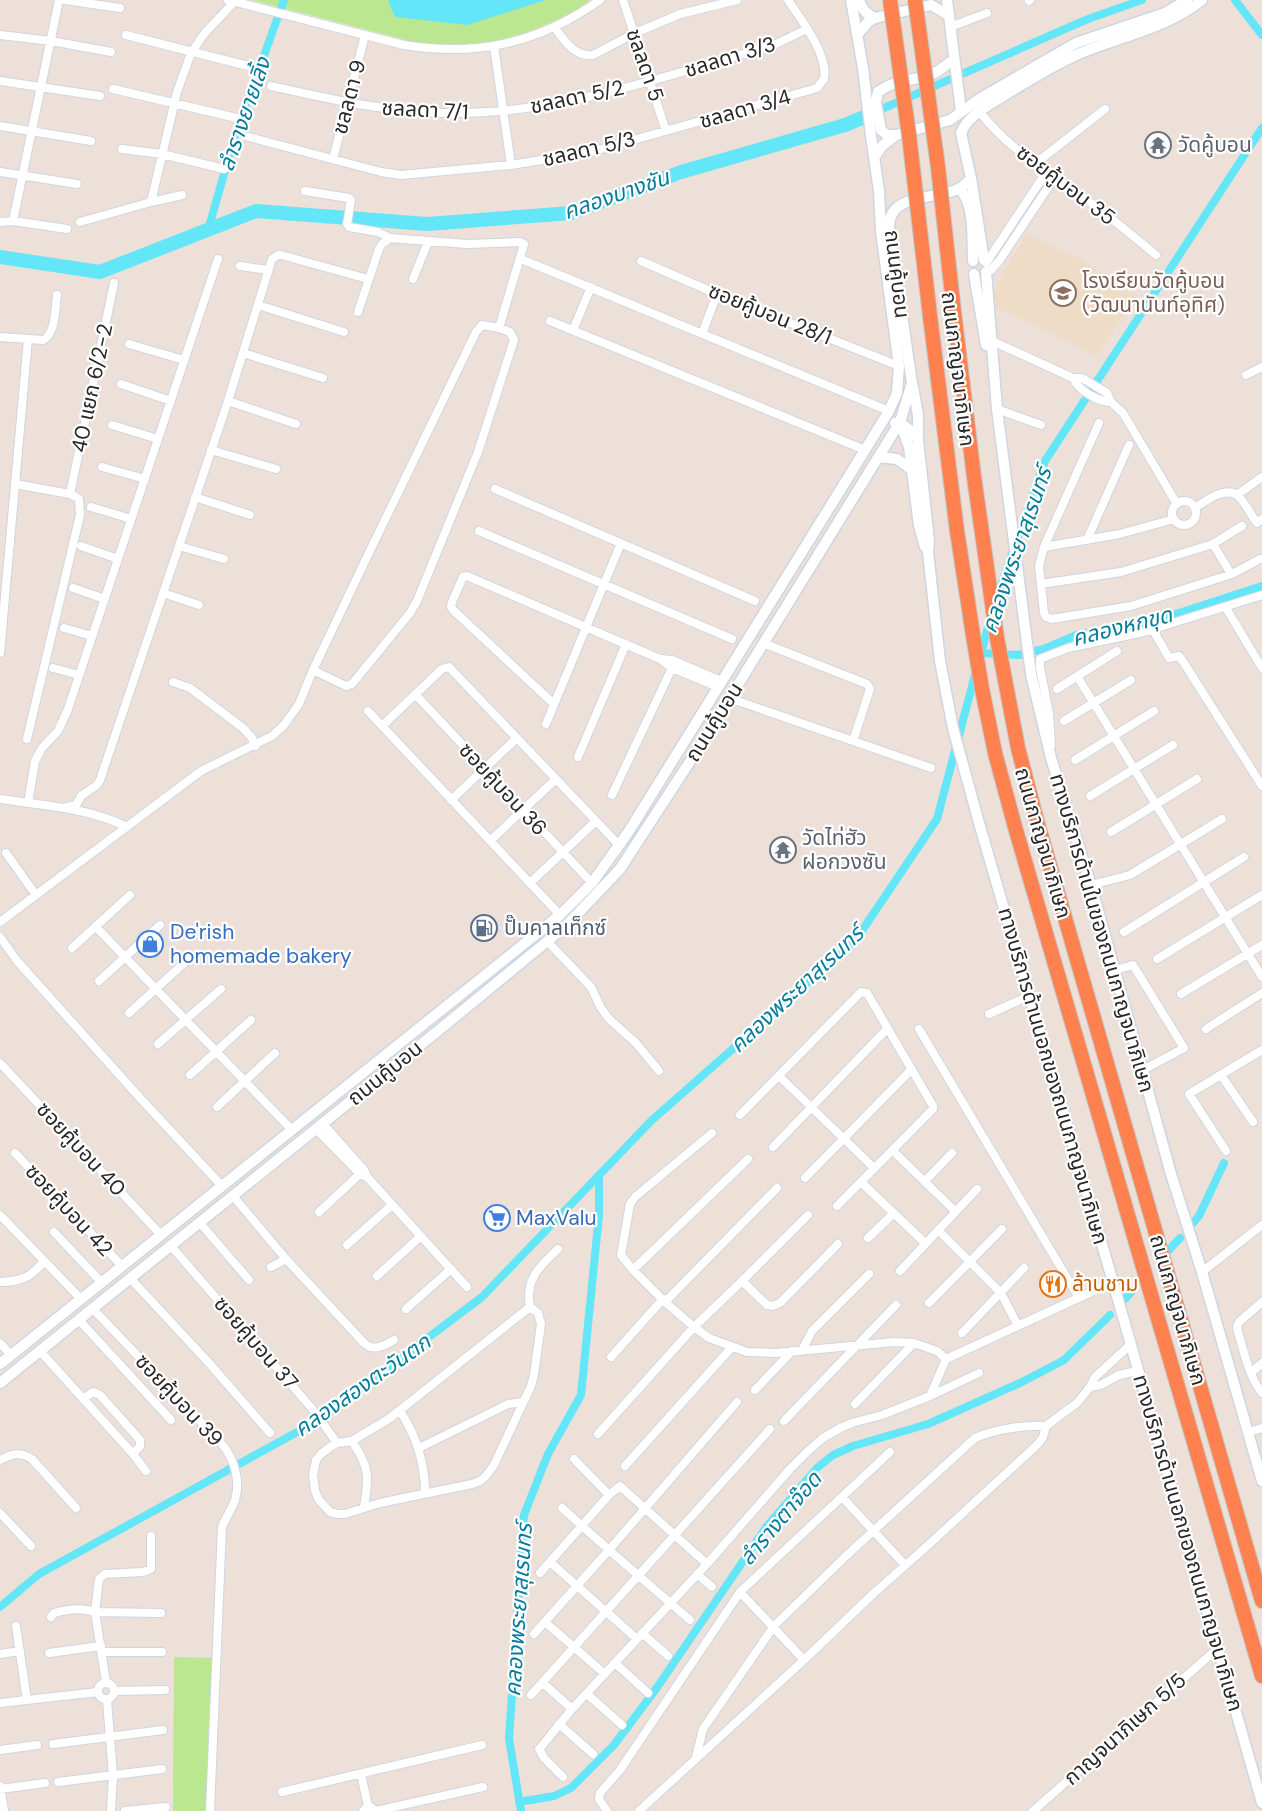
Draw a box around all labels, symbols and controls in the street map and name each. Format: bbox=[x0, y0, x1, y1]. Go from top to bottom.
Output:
street label: ชลลดา 5 bbox=[619, 25, 671, 105]
street label: ชลลดา 3/3 bbox=[681, 30, 779, 84]
water label: ลำรางยายเลิ้ง bbox=[211, 52, 278, 175]
street label: ชลลดา 9 bbox=[326, 57, 372, 137]
street label: ชลลดา 5/2 bbox=[528, 73, 626, 121]
street label: ชลลดา 3/4 bbox=[696, 83, 794, 135]
street label: ชลลดา 7/1 bbox=[381, 94, 469, 126]
street label: ชลลดา 5/3 bbox=[540, 125, 638, 173]
temple icon: วัดคู้บอน bbox=[1143, 130, 1173, 160]
place label: วัดคู้บอน bbox=[1178, 131, 1252, 159]
street label: ซอยคู้บอน 35 bbox=[1011, 138, 1121, 232]
water label: คลองบางชัน bbox=[559, 162, 674, 226]
street label: ถนนคู้บอน bbox=[878, 228, 916, 320]
place label: โรงเรียนวัดคู้บอน (วัฒนานันท์อุทิศ) bbox=[1082, 267, 1225, 319]
street label: ซอยคู้บอน 28/1 bbox=[704, 277, 836, 351]
school or university icon: โรงเรียนวัดคู้บอน (วัฒนานันท์อุทิศ) bbox=[1048, 278, 1078, 308]
street label: ถนนกาญจนาภิเษก bbox=[935, 290, 981, 448]
street label: 40 แยก 6/2-2 bbox=[65, 321, 119, 455]
water label: คลองพระยาสุเรนทร์ bbox=[975, 459, 1060, 637]
water label: คลองหกขุด bbox=[1069, 600, 1177, 653]
street label: ถนนคู้บอน bbox=[679, 677, 749, 767]
street label: ซอยคู้บอน 36 bbox=[453, 736, 553, 842]
street label: ถนนกาญจนาภิเษก bbox=[1008, 764, 1078, 922]
street label: ทางบริการด้านในของถนนกาญจนาภิเษก bbox=[1043, 770, 1161, 1096]
place label: วัดไท่ฮัว ฝอกวงซัน bbox=[802, 824, 887, 876]
temple icon: วัดไท่ฮัว ฝอกวงซัน bbox=[768, 835, 798, 865]
street label: ทางบริการด้านนอกของถนนกาญจนาภิเษก bbox=[991, 904, 1115, 1248]
fuel station icon: ปั๊มคาลเท็กซ์ bbox=[469, 913, 499, 943]
place label: ปั๊มคาลเท็กซ์ bbox=[504, 914, 607, 942]
water label: คลองพระยาสุเรนทร์ bbox=[723, 916, 873, 1059]
place label: De'rish homemade bakery bbox=[170, 918, 352, 970]
shop icon: De'rish homemade bakery bbox=[135, 929, 165, 959]
street label: ถนนคู้บอน bbox=[342, 1034, 428, 1112]
street label: ซอยคู้บอน 40 bbox=[30, 1096, 132, 1202]
street label: ซอยคู้บอน 42 bbox=[19, 1158, 119, 1262]
supermarket icon: MaxValu bbox=[482, 1203, 512, 1233]
place label: MaxValu bbox=[516, 1204, 597, 1232]
street label: ถนนกาญจนาภิเษก bbox=[1143, 1231, 1213, 1389]
restaurant icon: ล้านชาม bbox=[1038, 1269, 1068, 1299]
place label: ล้านชาม bbox=[1072, 1270, 1138, 1298]
street label: ซอยคู้บอน 37 bbox=[208, 1290, 304, 1396]
water label: คลองสองตะวันตก bbox=[288, 1327, 437, 1443]
street label: ซอยคู้บอน 39 bbox=[129, 1348, 229, 1452]
street label: ทางบริการด้านนอกของถนนกาญจนาภิเษก bbox=[1126, 1371, 1250, 1715]
water label: ลำรางตาจ๊อด bbox=[733, 1464, 829, 1571]
water label: คลองพระยาสุเรนทร์ bbox=[498, 1518, 539, 1697]
street label: กาญจนาภิเษก 5/5 bbox=[1058, 1667, 1192, 1791]

